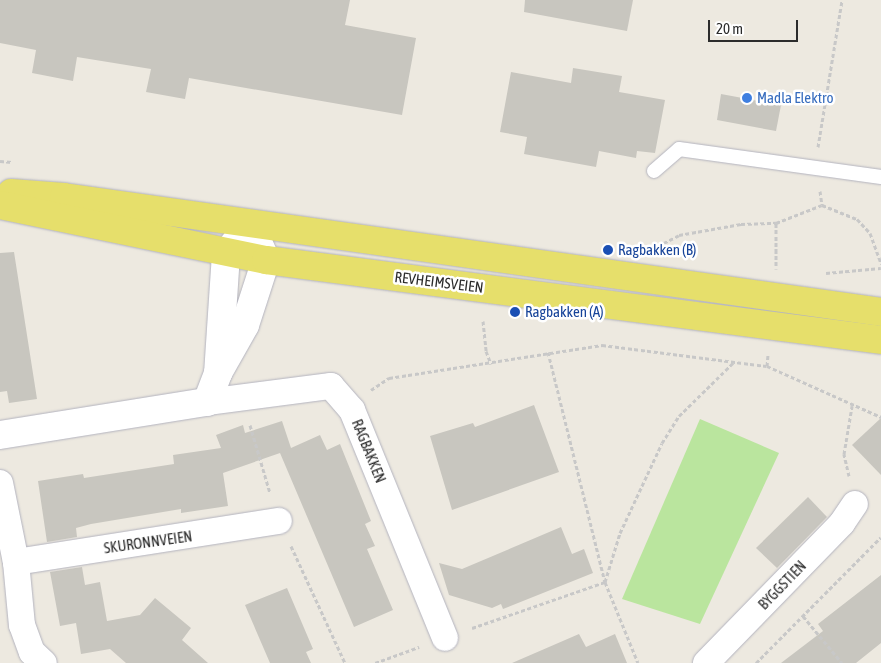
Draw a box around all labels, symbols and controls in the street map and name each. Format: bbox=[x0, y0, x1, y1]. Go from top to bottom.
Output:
scale bar bbox=[711, 10, 801, 42]
text: 20 m bbox=[716, 20, 743, 37]
place label: Madla Elektro bbox=[757, 89, 834, 107]
marker: Madla Elektro bbox=[741, 92, 753, 104]
place label: Ragbakken (B) bbox=[618, 241, 696, 259]
marker: Ragbakken (B) bbox=[602, 244, 614, 256]
street label: REVHEIMSVEIEN bbox=[394, 268, 484, 296]
place label: Ragbakken (A) bbox=[525, 303, 604, 321]
marker: Ragbakken (A) bbox=[509, 306, 521, 318]
street label: RAGBAKKEN bbox=[348, 416, 390, 486]
street label: SKURONNVEIEN bbox=[103, 527, 193, 557]
street label: BYGGSTIEN bbox=[754, 557, 810, 613]

